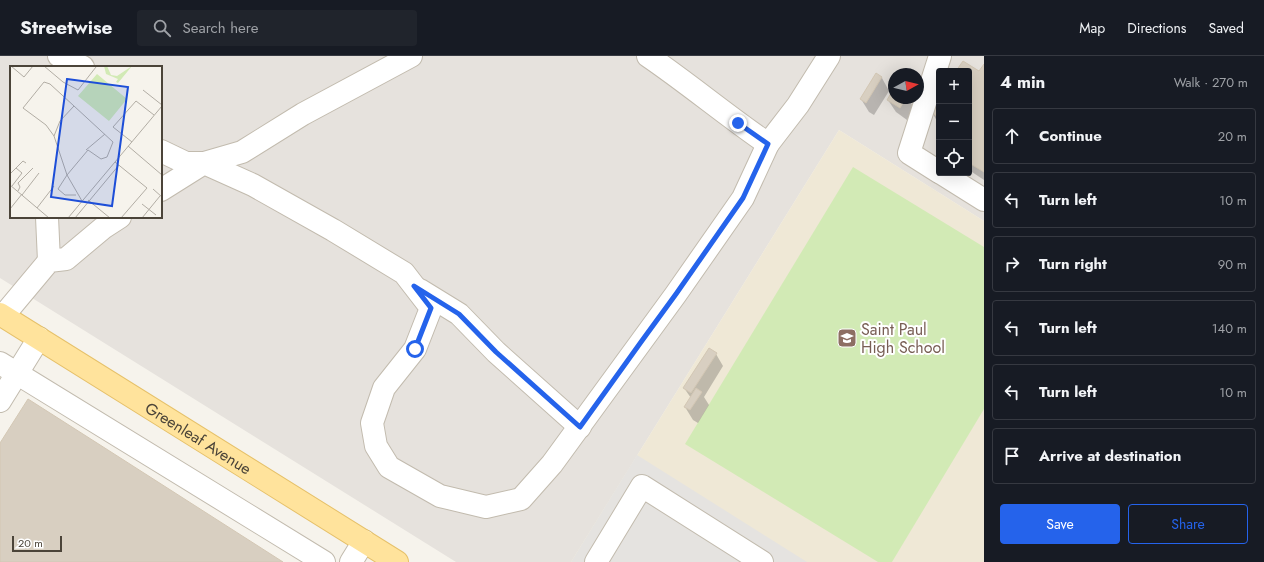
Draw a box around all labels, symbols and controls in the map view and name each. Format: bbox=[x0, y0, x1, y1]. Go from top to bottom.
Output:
search box bbox=[137, 10, 417, 46]
text: Streetwise bbox=[20, 14, 113, 41]
icon: search bbox=[151, 17, 173, 39]
text: Search here bbox=[183, 17, 258, 39]
text: Map bbox=[1079, 18, 1105, 38]
text: Directions bbox=[1127, 18, 1187, 38]
text: Saved bbox=[1209, 18, 1244, 38]
inset map bbox=[10, 66, 162, 218]
north arrow bbox=[888, 68, 924, 104]
map controls bbox=[936, 68, 972, 176]
button: + bbox=[936, 68, 972, 104]
text: 4 min bbox=[1000, 70, 1045, 94]
text: Walk · 270 m bbox=[1174, 73, 1248, 92]
button: − bbox=[936, 104, 972, 140]
route end bbox=[729, 114, 747, 132]
icon: ahead bbox=[1001, 125, 1023, 147]
text: Continue bbox=[1039, 125, 1102, 147]
text: 20 m bbox=[1218, 127, 1247, 146]
button: locate bbox=[936, 140, 972, 176]
icon: left bbox=[1001, 189, 1023, 211]
text: Turn left bbox=[1039, 189, 1097, 211]
text: 10 m bbox=[1219, 191, 1247, 210]
icon: right bbox=[1001, 253, 1023, 275]
text: Turn right bbox=[1039, 253, 1107, 275]
text: 90 m bbox=[1218, 255, 1247, 274]
icon: left bbox=[1001, 317, 1023, 339]
text: Turn left bbox=[1039, 317, 1097, 339]
place label: Saint Paul High School bbox=[861, 318, 945, 359]
text: 140 m bbox=[1212, 319, 1247, 338]
school or university icon: Saint Paul High School bbox=[836, 327, 858, 349]
route start bbox=[406, 340, 424, 358]
icon: left bbox=[1001, 381, 1023, 403]
text: Turn left bbox=[1039, 381, 1097, 403]
text: 10 m bbox=[1219, 383, 1247, 402]
street label: Greenleaf Avenue bbox=[141, 396, 256, 480]
icon: arrive bbox=[1001, 445, 1023, 467]
text: Arrive at destination bbox=[1039, 445, 1181, 467]
button: Save bbox=[1000, 504, 1120, 544]
button: Share bbox=[1128, 504, 1248, 544]
scale bar bbox=[12, 534, 62, 553]
text: 20 m bbox=[18, 535, 43, 551]

